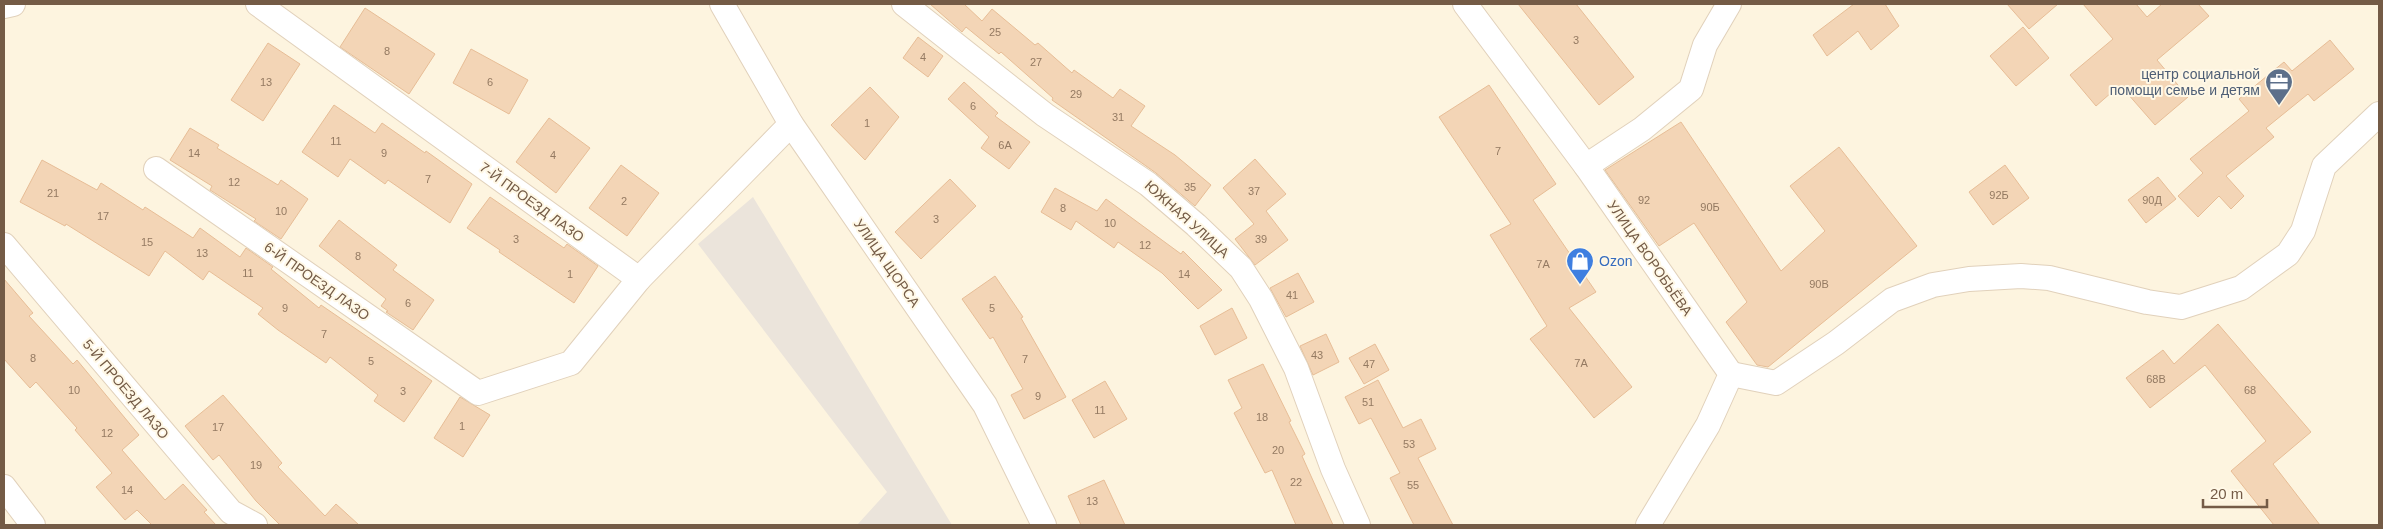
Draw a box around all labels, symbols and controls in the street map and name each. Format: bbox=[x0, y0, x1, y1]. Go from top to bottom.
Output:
house number: 25 bbox=[989, 26, 1001, 38]
house number: 3 bbox=[1573, 34, 1579, 46]
house number: 8 bbox=[384, 45, 390, 57]
house number: 4 bbox=[920, 51, 926, 63]
house number: 27 bbox=[1030, 56, 1042, 68]
place label: центр социальной помощи семье и детям bbox=[2110, 66, 2260, 98]
office icon: центр социальной помощи семье и детям bbox=[2264, 67, 2294, 106]
house number: 13 bbox=[260, 76, 272, 88]
house number: 6 bbox=[487, 76, 493, 88]
house number: 29 bbox=[1070, 88, 1082, 100]
house number: 6 bbox=[970, 100, 976, 112]
house number: 31 bbox=[1112, 111, 1124, 123]
house number: 1 bbox=[864, 117, 870, 129]
house number: 11 bbox=[330, 135, 342, 147]
house number: 6А bbox=[998, 139, 1012, 151]
house number: 7 bbox=[1495, 145, 1501, 157]
house number: 14 bbox=[188, 147, 200, 159]
house number: 9 bbox=[381, 147, 387, 159]
house number: 4 bbox=[550, 149, 556, 161]
street label: 7-Й ПРОЕЗД ЛАЗО bbox=[477, 158, 588, 245]
house number: 7 bbox=[425, 173, 431, 185]
house number: 12 bbox=[228, 176, 240, 188]
street label: ЮЖНАЯ УЛИЦА bbox=[1142, 177, 1233, 261]
house number: 35 bbox=[1184, 181, 1196, 193]
house number: 37 bbox=[1248, 185, 1260, 197]
house number: 21 bbox=[47, 187, 59, 199]
house number: 92Б bbox=[1989, 189, 2009, 201]
house number: 92 bbox=[1638, 194, 1650, 206]
house number: 90Д bbox=[2142, 194, 2162, 206]
house number: 2 bbox=[621, 195, 627, 207]
street label: УЛИЦА ВОРОБЬЁВА bbox=[1604, 197, 1696, 319]
house number: 90Б bbox=[1700, 201, 1720, 213]
house number: 8 bbox=[1060, 202, 1066, 214]
house number: 10 bbox=[275, 205, 287, 217]
house number: 17 bbox=[97, 210, 109, 222]
house number: 3 bbox=[933, 213, 939, 225]
street label: УЛИЦА ЩОРСА bbox=[851, 216, 924, 311]
house number: 10 bbox=[1104, 217, 1116, 229]
house number: 3 bbox=[513, 233, 519, 245]
house number: 39 bbox=[1255, 233, 1267, 245]
house number: 15 bbox=[141, 236, 153, 248]
street label: 6-Й ПРОЕЗД ЛАЗО bbox=[261, 238, 373, 323]
house number: 12 bbox=[1139, 239, 1151, 251]
shop icon: Ozon bbox=[1565, 246, 1595, 285]
house number: 13 bbox=[196, 247, 208, 259]
house number: 8 bbox=[355, 250, 361, 262]
place label: Ozon bbox=[1599, 253, 1632, 269]
house number: 7А bbox=[1536, 258, 1550, 270]
house number: 11 bbox=[242, 267, 254, 279]
house number: 1 bbox=[567, 268, 573, 280]
house number: 14 bbox=[1178, 268, 1190, 280]
house number: 90В bbox=[1809, 278, 1829, 290]
house number: 41 bbox=[1286, 289, 1298, 301]
house number: 6 bbox=[405, 297, 411, 309]
house number: 9 bbox=[282, 302, 288, 314]
house number: 5 bbox=[989, 302, 995, 314]
house number: 7 bbox=[321, 328, 327, 340]
street label: 5-Й ПРОЕЗД ЛАЗО bbox=[80, 335, 173, 442]
house number: 43 bbox=[1311, 349, 1323, 361]
house number: 8 bbox=[30, 352, 36, 364]
house number: 7 bbox=[1022, 353, 1028, 365]
house number: 5 bbox=[368, 355, 374, 367]
house number: 7А bbox=[1574, 357, 1588, 369]
house number: 47 bbox=[1363, 358, 1375, 370]
house number: 68В bbox=[2146, 373, 2166, 385]
house number: 10 bbox=[68, 384, 80, 396]
house number: 68 bbox=[2244, 384, 2256, 396]
house number: 3 bbox=[400, 385, 406, 397]
house number: 9 bbox=[1035, 390, 1041, 402]
house number: 51 bbox=[1362, 396, 1374, 408]
house number: 11 bbox=[1094, 404, 1106, 416]
house number: 18 bbox=[1256, 411, 1268, 423]
house number: 1 bbox=[459, 420, 465, 432]
house number: 17 bbox=[212, 421, 224, 433]
house number: 12 bbox=[101, 427, 113, 439]
house number: 53 bbox=[1403, 438, 1415, 450]
house number: 20 bbox=[1272, 444, 1284, 456]
house number: 19 bbox=[250, 459, 262, 471]
house number: 22 bbox=[1290, 476, 1302, 488]
scale bar bbox=[2203, 476, 2267, 508]
house number: 55 bbox=[1407, 479, 1419, 491]
house number: 14 bbox=[121, 484, 133, 496]
text: 20 m bbox=[2210, 485, 2243, 502]
house number: 13 bbox=[1086, 495, 1098, 507]

